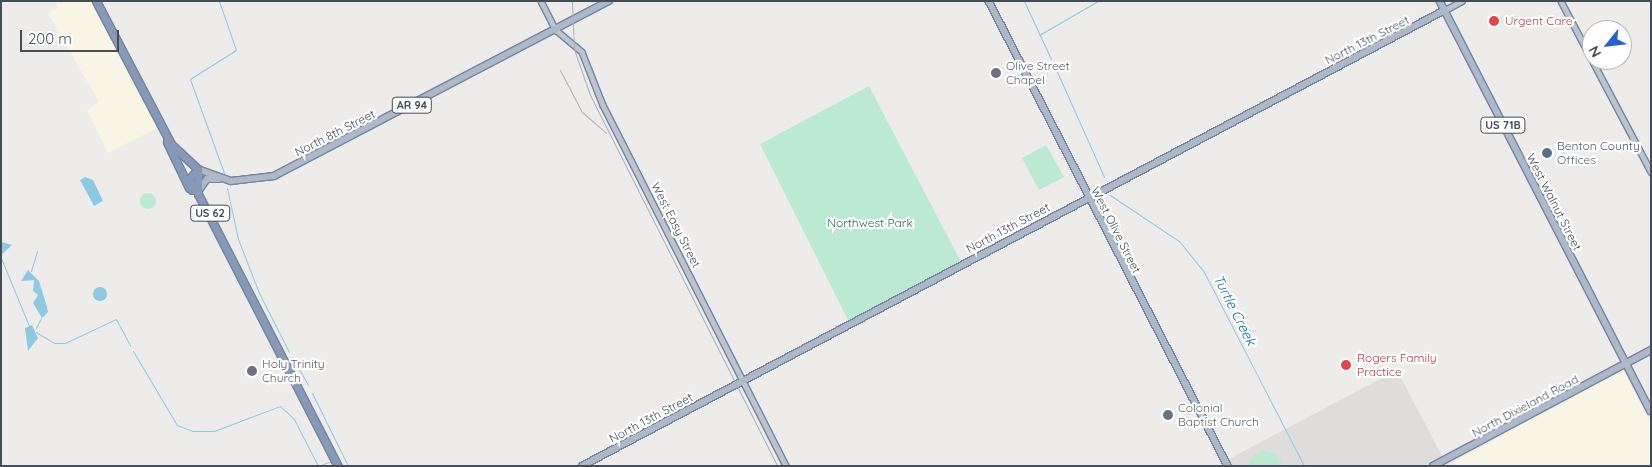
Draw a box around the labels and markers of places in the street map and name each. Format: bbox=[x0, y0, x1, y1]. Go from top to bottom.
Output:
marker: Urgent Care bbox=[1487, 14, 1501, 28]
place label: Urgent Care bbox=[1505, 14, 1573, 28]
place label: Olive Street Chapel bbox=[1006, 59, 1070, 87]
marker: Olive Street Chapel bbox=[990, 67, 1002, 79]
place label: Benton County Offices bbox=[1557, 139, 1640, 167]
marker: Benton County Offices bbox=[1541, 147, 1553, 159]
place label: Rogers Family Practice bbox=[1357, 351, 1437, 379]
place label: Holy Trinity Church bbox=[262, 357, 325, 385]
marker: Rogers Family Practice bbox=[1339, 358, 1353, 372]
marker: Holy Trinity Church bbox=[246, 365, 258, 377]
place label: Colonial Baptist Church bbox=[1178, 401, 1259, 429]
marker: Colonial Baptist Church bbox=[1162, 409, 1174, 421]

